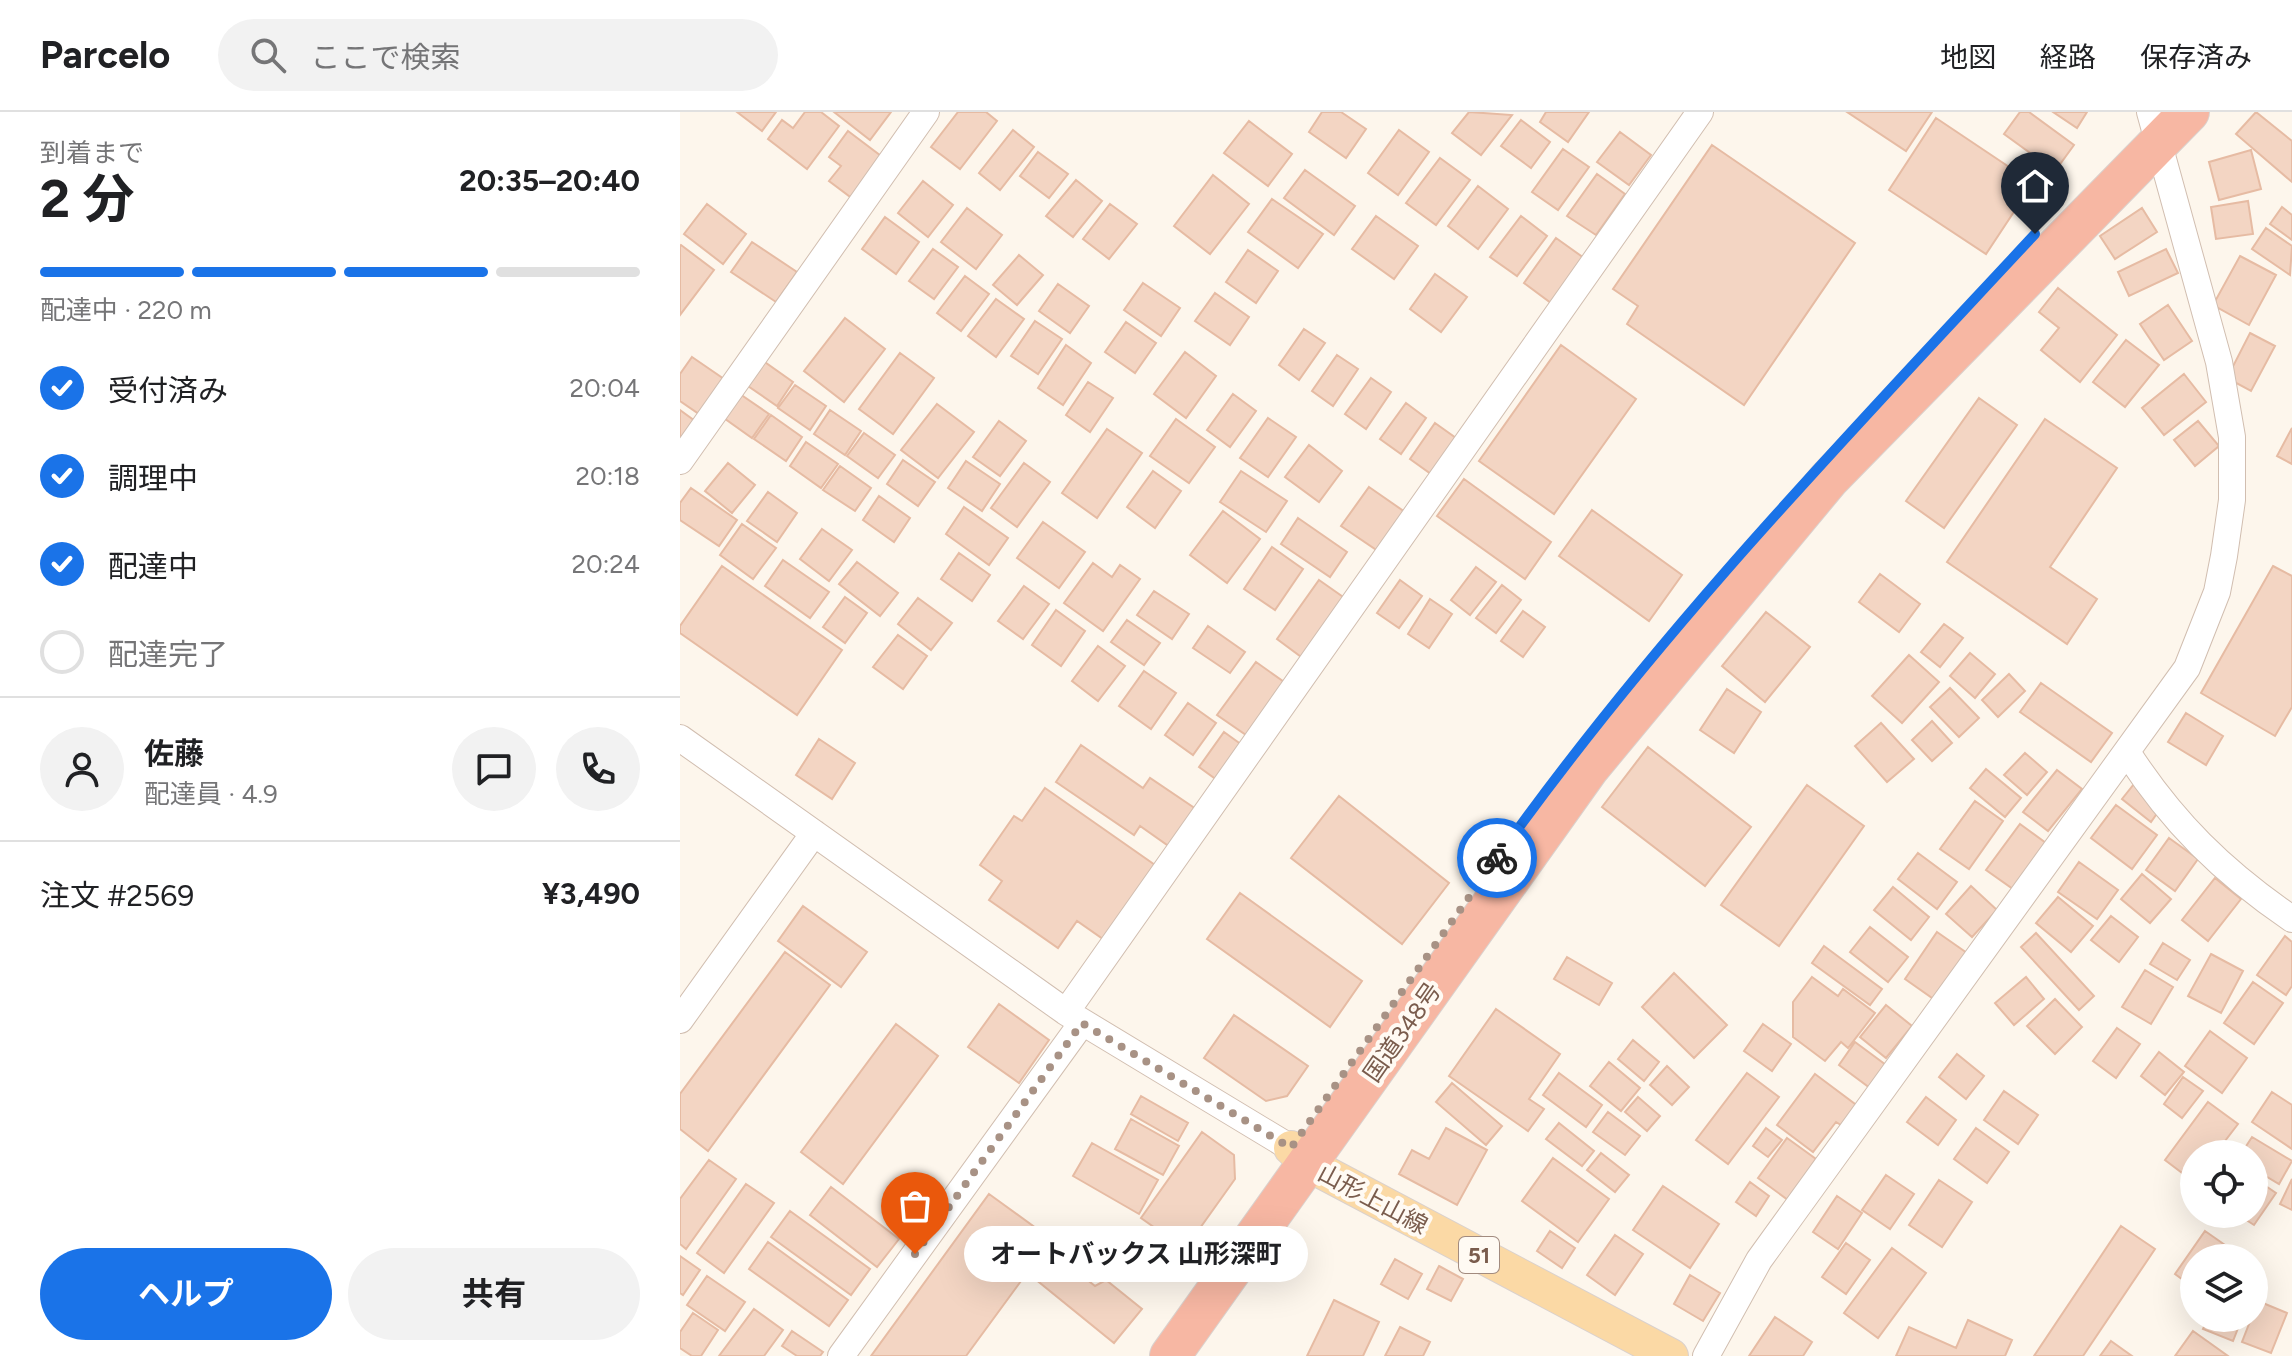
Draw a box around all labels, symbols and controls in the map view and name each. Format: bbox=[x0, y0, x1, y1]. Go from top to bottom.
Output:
search box bbox=[218, 19, 778, 91]
text: Parcelo bbox=[40, 32, 170, 78]
icon: search bbox=[246, 33, 290, 77]
text: ここで検索 bbox=[310, 39, 460, 76]
text: 地図 bbox=[1940, 40, 1996, 74]
text: 経路 bbox=[2040, 40, 2096, 74]
text: 保存済み bbox=[2140, 40, 2252, 74]
text: 到着まで bbox=[40, 137, 144, 169]
pin bbox=[2001, 152, 2069, 234]
text: 20:35–20:40 bbox=[459, 162, 640, 199]
icon: home bbox=[2013, 164, 2057, 208]
text: 2 分 bbox=[40, 168, 134, 230]
text: 配達中 · 220 m bbox=[40, 294, 212, 326]
icon: check bbox=[40, 366, 84, 410]
text: 受付済み bbox=[108, 372, 228, 409]
text: 20:04 bbox=[569, 372, 640, 404]
icon: check bbox=[40, 454, 84, 498]
text: 調理中 bbox=[108, 460, 198, 497]
text: 20:18 bbox=[576, 460, 640, 492]
icon: check bbox=[40, 542, 84, 586]
text: 配達中 bbox=[108, 548, 198, 585]
text: 20:24 bbox=[572, 548, 640, 580]
text: 配達完了 bbox=[108, 636, 228, 673]
button: person bbox=[40, 727, 124, 811]
button: chat bbox=[452, 727, 536, 811]
button: phone bbox=[556, 727, 640, 811]
text: 佐藤 bbox=[144, 735, 204, 772]
text: 配達員 · 4.9 bbox=[144, 778, 278, 810]
courier bbox=[1457, 818, 1537, 898]
icon: bike bbox=[1475, 836, 1519, 880]
text: ¥3,490 bbox=[542, 875, 640, 912]
text: 注文 #2569 bbox=[40, 877, 194, 914]
street label: 国道348号 bbox=[1357, 977, 1447, 1087]
map controls bbox=[2180, 1140, 2268, 1332]
button: locate bbox=[2180, 1140, 2268, 1228]
street label: 山形上山線 bbox=[1313, 1158, 1433, 1240]
pin bbox=[881, 1172, 949, 1254]
icon: bag bbox=[893, 1184, 937, 1228]
callout: オートバックス 山形深町 bbox=[963, 1226, 1307, 1282]
road number: 51 bbox=[1459, 1237, 1499, 1273]
text: オートバックス 山形深町 bbox=[990, 1238, 1282, 1270]
button: layers bbox=[2180, 1244, 2268, 1332]
button: ヘルプ bbox=[40, 1248, 332, 1340]
button: 共有 bbox=[348, 1248, 640, 1340]

